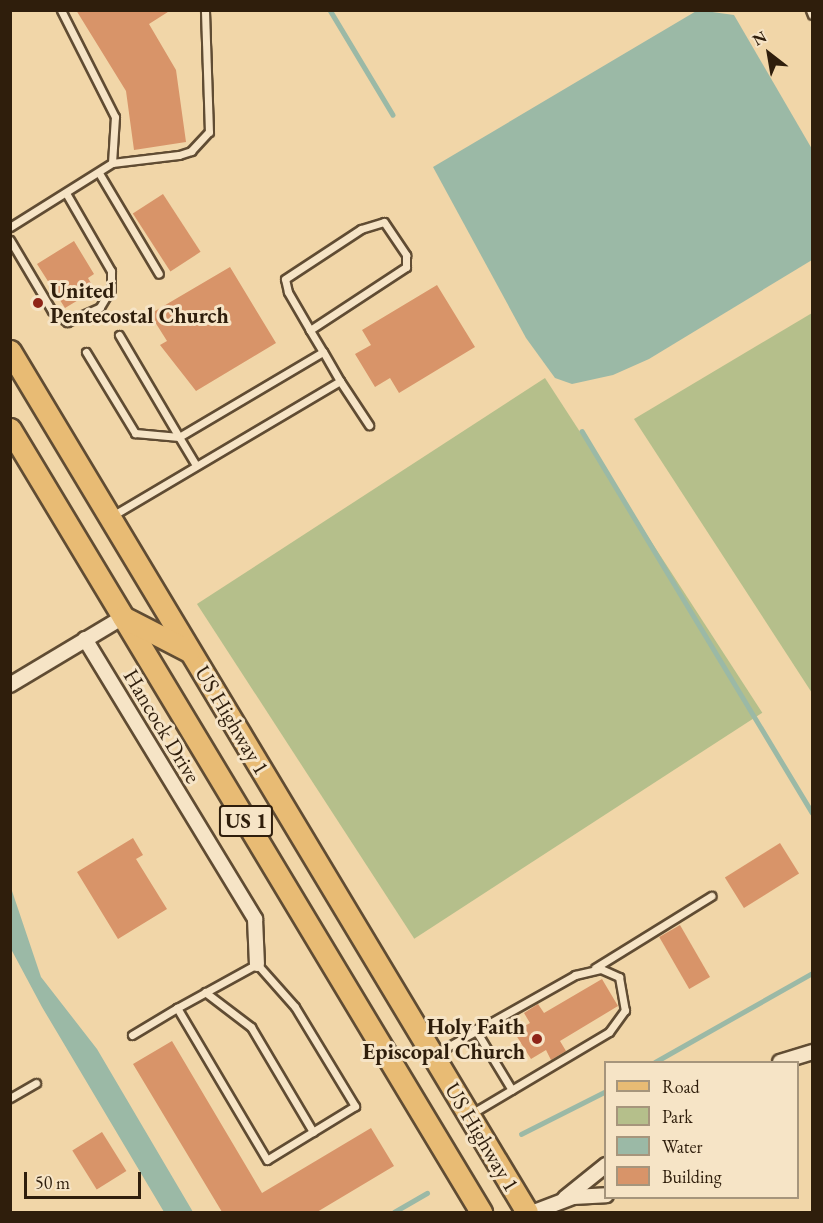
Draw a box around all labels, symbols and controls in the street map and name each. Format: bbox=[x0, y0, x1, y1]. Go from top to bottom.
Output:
north arrow bbox=[739, 24, 799, 84]
text: N bbox=[749, 26, 770, 50]
place label: United Pentecostal Church bbox=[50, 277, 229, 328]
marker: United Pentecostal Church bbox=[31, 296, 45, 310]
street label: US Highway 1 bbox=[189, 661, 275, 779]
street label: Hancock Drive bbox=[118, 664, 206, 788]
road number: US 1 bbox=[218, 803, 274, 839]
place label: Holy Faith Episcopal Church bbox=[363, 1013, 525, 1064]
marker: Holy Faith Episcopal Church bbox=[530, 1032, 544, 1046]
legend bbox=[604, 1061, 799, 1199]
text: Road bbox=[662, 1075, 700, 1098]
street label: US Highway 1 bbox=[439, 1078, 525, 1196]
text: Park bbox=[662, 1105, 693, 1128]
text: Water bbox=[662, 1135, 703, 1158]
scale bar bbox=[27, 1160, 144, 1198]
text: Building bbox=[662, 1165, 722, 1188]
text: 50 m bbox=[35, 1171, 70, 1194]

